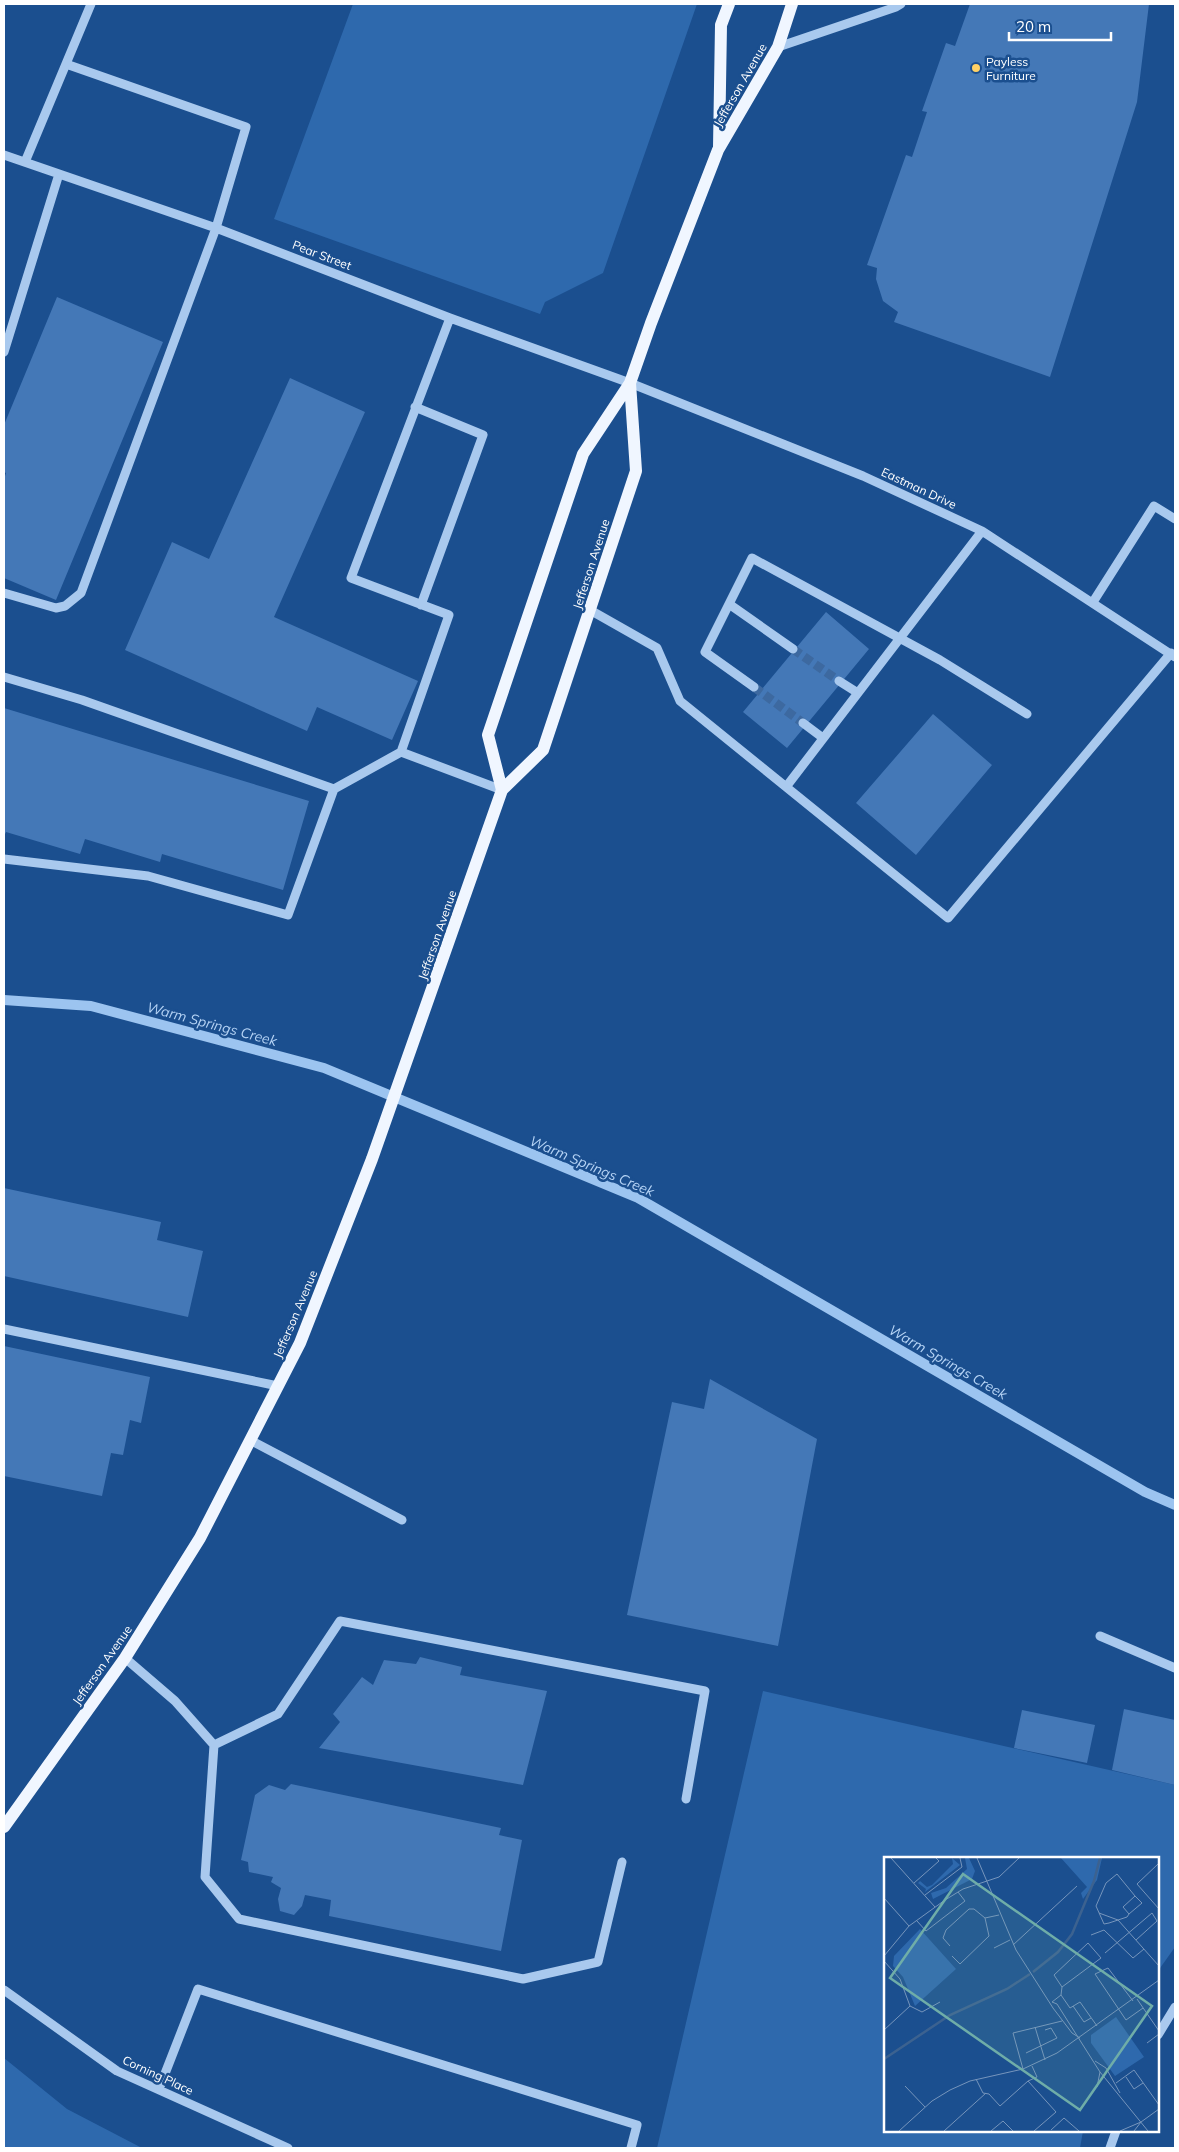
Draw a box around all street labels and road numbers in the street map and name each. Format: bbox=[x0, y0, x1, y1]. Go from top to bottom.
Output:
street label: Jefferson Avenue bbox=[710, 41, 770, 129]
street label: Pear Street bbox=[290, 237, 354, 273]
street label: Eastman Drive bbox=[879, 464, 959, 512]
street label: Jefferson Avenue bbox=[569, 517, 613, 611]
street label: Jefferson Avenue bbox=[415, 888, 459, 982]
street label: Jefferson Avenue bbox=[270, 1268, 320, 1360]
street label: Jefferson Avenue bbox=[69, 1622, 135, 1708]
street label: Corning Place bbox=[120, 2052, 196, 2098]

